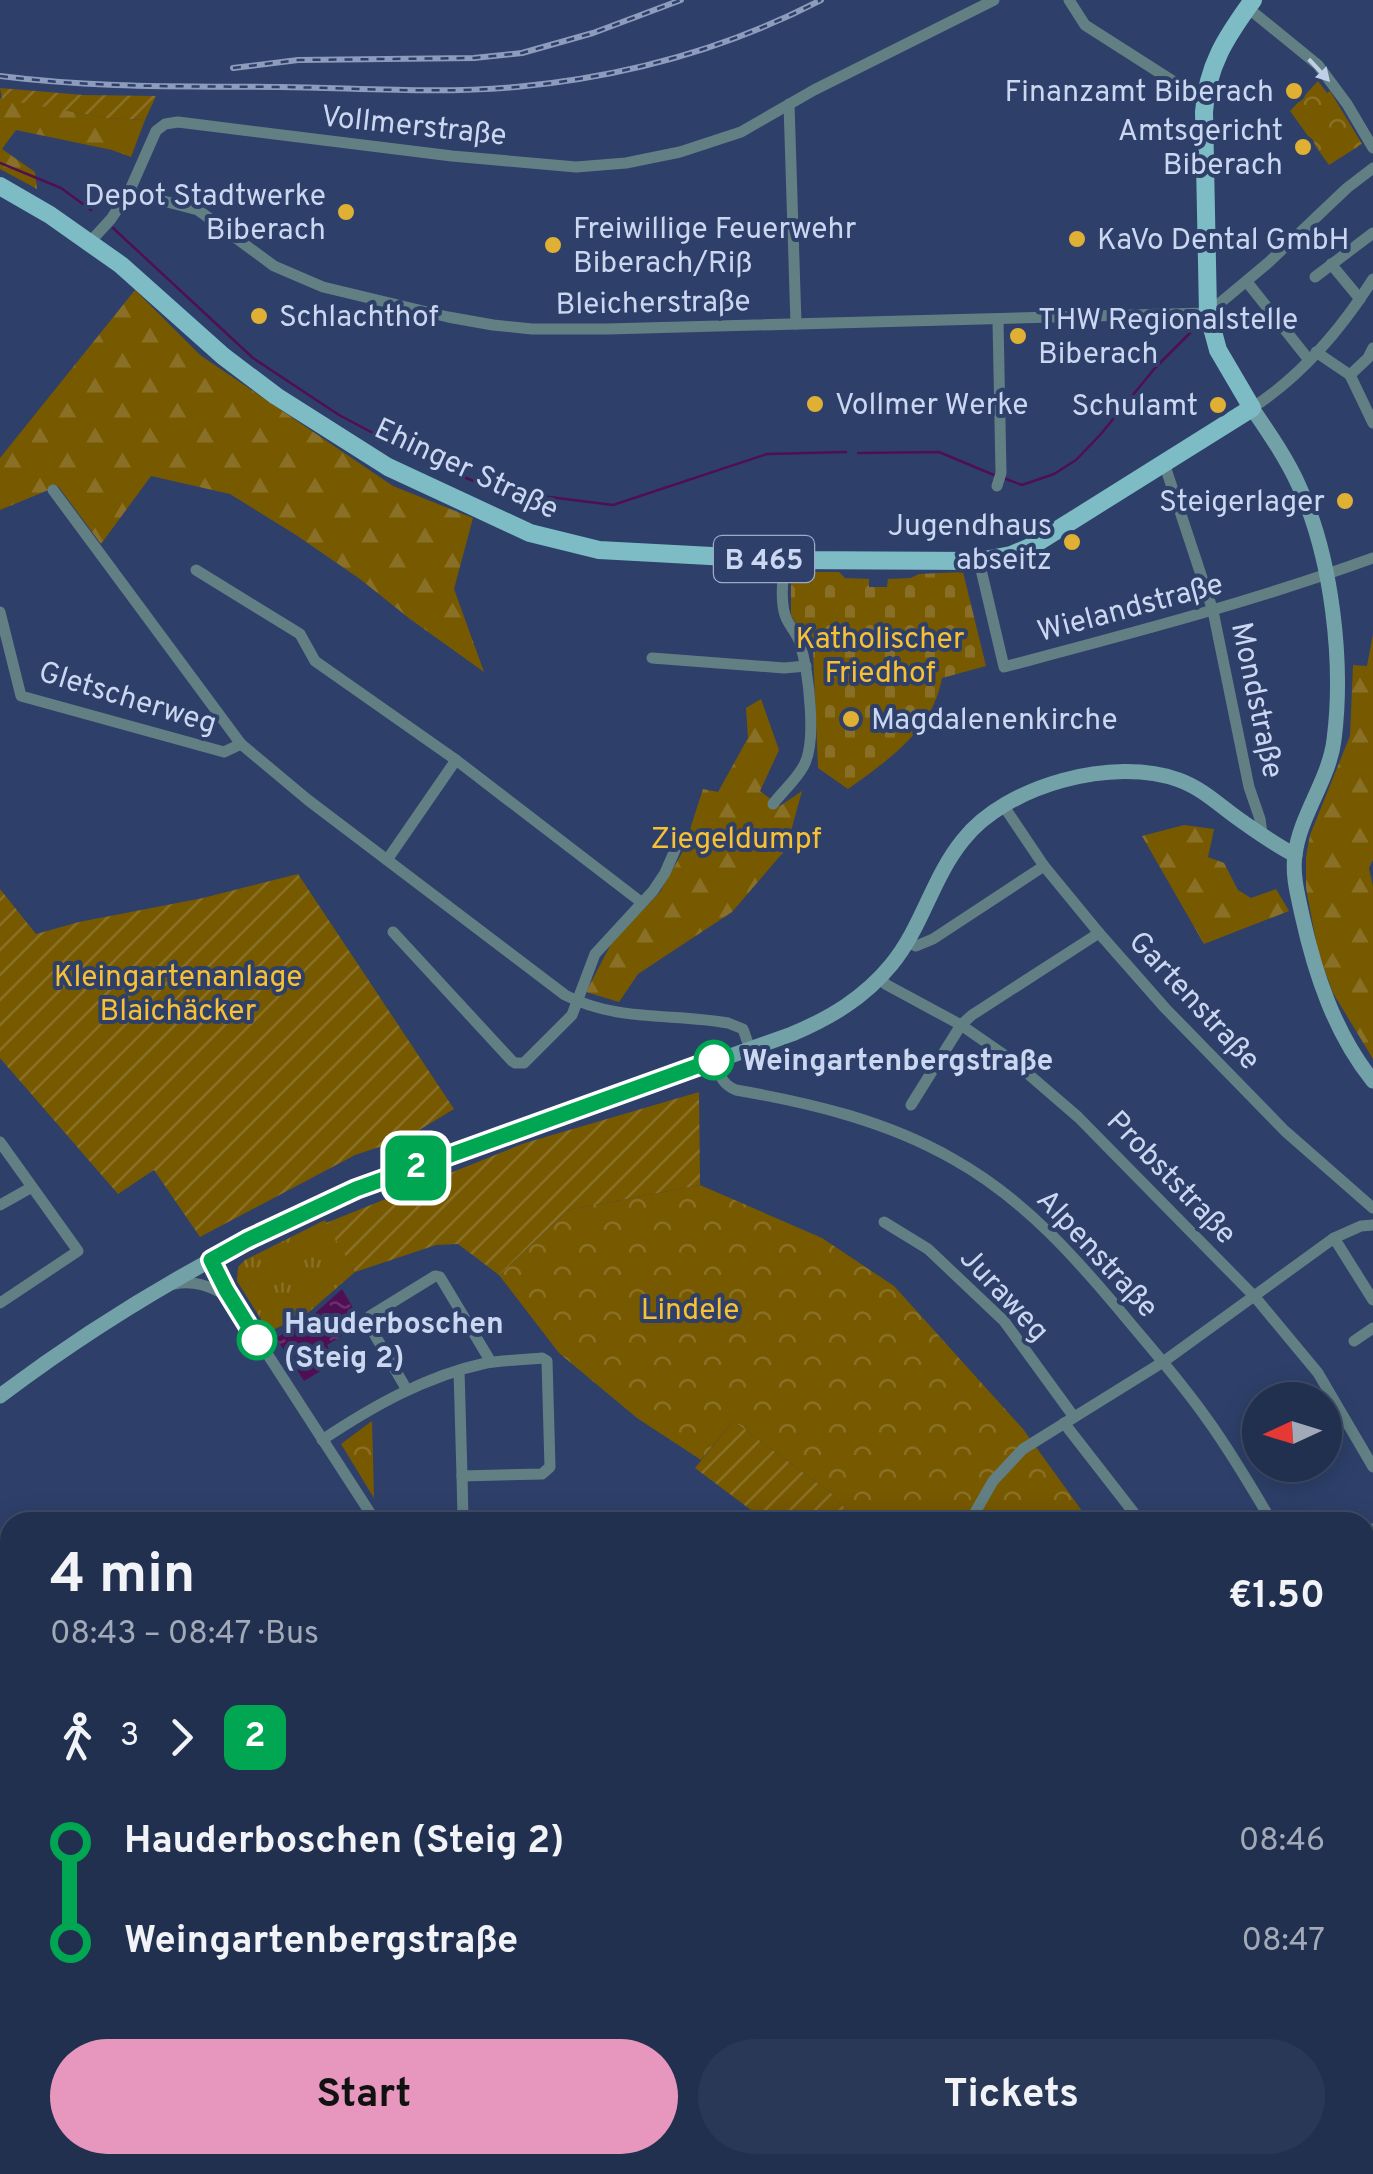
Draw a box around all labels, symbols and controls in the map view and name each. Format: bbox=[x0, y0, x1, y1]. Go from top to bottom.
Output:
one-way arrow bbox=[1307, 58, 1330, 82]
place label: Finanzamt Biberach bbox=[1004, 75, 1274, 112]
marker: Finanzamt Biberach bbox=[1283, 80, 1305, 102]
street label: Vollmerstraße bbox=[319, 99, 508, 156]
place label: Amtsgericht Biberach bbox=[1118, 114, 1283, 185]
marker: Amtsgericht Biberach bbox=[1292, 136, 1314, 158]
place label: Depot Stadtwerke Biberach bbox=[84, 179, 326, 250]
marker: Depot Stadtwerke Biberach bbox=[335, 201, 357, 223]
place label: Freiwillige Feuerwehr Biberach/Riß bbox=[573, 212, 857, 283]
place label: KaVo Dental GmbH bbox=[1097, 223, 1350, 260]
marker: KaVo Dental GmbH bbox=[1066, 228, 1088, 250]
marker: Freiwillige Feuerwehr Biberach/Riß bbox=[542, 234, 564, 256]
street label: Bleicherstraße bbox=[555, 284, 751, 325]
place label: Schlachthof bbox=[279, 300, 438, 337]
place label: THW Regionalstelle Biberach bbox=[1038, 303, 1298, 374]
marker: Schlachthof bbox=[248, 305, 270, 327]
marker: THW Regionalstelle Biberach bbox=[1007, 325, 1029, 347]
place label: Vollmer Werke bbox=[835, 388, 1028, 425]
place label: Schulamt bbox=[1071, 389, 1198, 426]
marker: Vollmer Werke bbox=[804, 393, 826, 415]
marker: Schulamt bbox=[1207, 394, 1229, 416]
street label: Ehinger Straße bbox=[368, 411, 564, 529]
place label: Steigerlager bbox=[1159, 485, 1325, 522]
marker: Steigerlager bbox=[1334, 490, 1356, 512]
place label: Jugendhaus abseitz bbox=[888, 509, 1052, 580]
marker: Jugendhaus abseitz bbox=[1061, 531, 1083, 553]
road number: B 465 bbox=[714, 536, 814, 582]
street label: Wielandstraße bbox=[1034, 567, 1228, 652]
street label: Mondstraße bbox=[1221, 619, 1290, 782]
park label: Katholischer Friedhof bbox=[795, 622, 965, 693]
street label: Gletscherweg bbox=[34, 655, 221, 744]
place label: Magdalenenkirche bbox=[871, 703, 1118, 740]
marker: Magdalenenkirche bbox=[840, 708, 862, 730]
park label: Ziegeldumpf bbox=[651, 822, 821, 859]
street label: Gartenstraße bbox=[1119, 924, 1267, 1079]
park label: Kleingartenanlage Blaichäcker bbox=[54, 960, 302, 1031]
marker: Weingartenbergstraße bbox=[695, 1041, 733, 1079]
place label: Weingartenbergstraße bbox=[742, 1044, 1053, 1081]
street label: Probststraße bbox=[1097, 1104, 1243, 1253]
line badge: 2 bbox=[384, 1136, 448, 1200]
text: 2 bbox=[405, 1146, 427, 1190]
street label: Alpenstraße bbox=[1027, 1183, 1165, 1327]
street label: Juraweg bbox=[951, 1241, 1056, 1350]
park label: Lindele bbox=[641, 1293, 739, 1330]
place label: Hauderboschen (Steig 2) bbox=[284, 1307, 504, 1378]
marker: Hauderboschen (Steig 2) bbox=[238, 1321, 276, 1359]
north arrow bbox=[1242, 1382, 1342, 1482]
map controls bbox=[1242, 1382, 1342, 1482]
text: 4 min bbox=[50, 1542, 195, 1612]
text: €1.50 bbox=[1228, 1573, 1325, 1622]
text: 08:43 – 08:47 · Bus bbox=[50, 1615, 319, 1655]
icon: walk bbox=[50, 1710, 105, 1765]
icon: forward bbox=[154, 1710, 209, 1765]
text: 2 bbox=[244, 1715, 266, 1759]
text: 3 bbox=[120, 1717, 139, 1757]
text: Hauderboschen (Steig 2) bbox=[124, 1818, 564, 1867]
text: 08:46 bbox=[1239, 1822, 1325, 1862]
text: Weingartenbergstraße bbox=[124, 1918, 518, 1967]
text: 08:47 bbox=[1241, 1922, 1325, 1962]
button: Start bbox=[50, 2039, 678, 2154]
button: Tickets bbox=[698, 2039, 1325, 2154]

